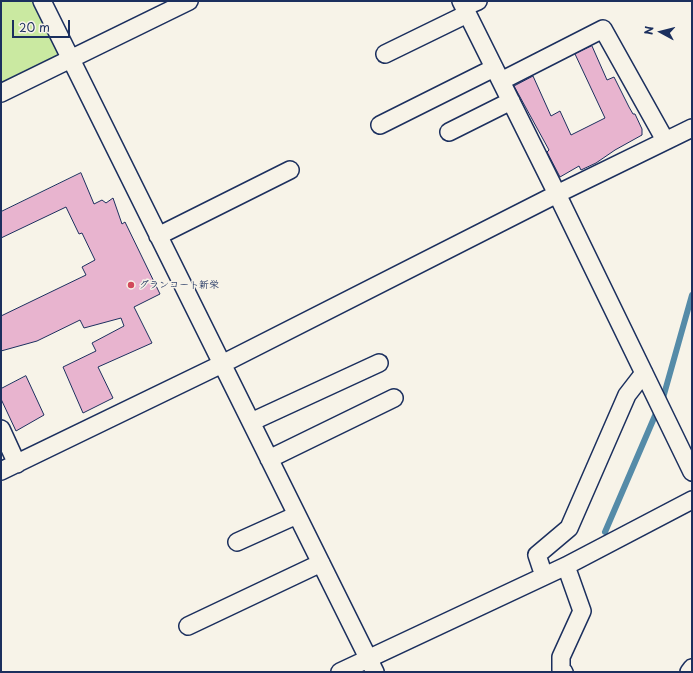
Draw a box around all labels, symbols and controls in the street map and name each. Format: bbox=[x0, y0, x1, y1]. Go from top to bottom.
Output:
scale bar bbox=[14, 12, 72, 38]
north arrow bbox=[641, 12, 681, 52]
text: 20 m bbox=[19, 18, 50, 36]
text: N bbox=[640, 25, 658, 36]
place label: グランコート新栄 bbox=[139, 279, 219, 291]
marker: グランコート新栄 bbox=[126, 280, 136, 290]

